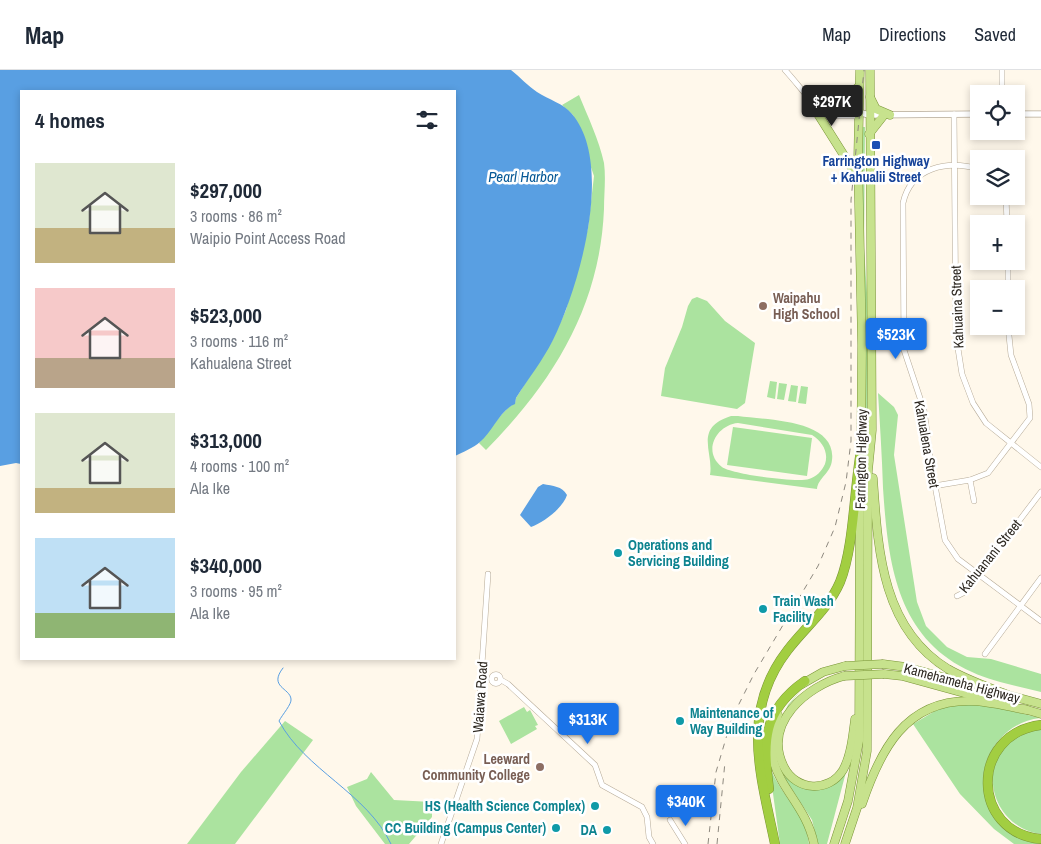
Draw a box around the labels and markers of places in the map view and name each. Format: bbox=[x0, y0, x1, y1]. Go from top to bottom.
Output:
pin: $297K bbox=[797, 85, 867, 127]
marker: Farrington Highway + Kahualii Street bbox=[870, 139, 882, 151]
place label: Farrington Highway + Kahualii Street bbox=[822, 152, 930, 186]
place label: Waipahu High School bbox=[773, 289, 840, 323]
marker: Waipahu High School bbox=[757, 300, 769, 312]
pin: $523K bbox=[861, 318, 931, 360]
place label: Operations and Servicing Building bbox=[628, 536, 729, 570]
marker: Operations and Servicing Building bbox=[612, 547, 624, 559]
place label: Train Wash Facility bbox=[773, 592, 834, 626]
marker: Train Wash Facility bbox=[757, 603, 769, 615]
pin: $313K bbox=[553, 702, 623, 745]
place label: Maintenance of Way Building bbox=[690, 704, 774, 738]
marker: Maintenance of Way Building bbox=[674, 715, 686, 727]
place label: Leeward Community College bbox=[422, 750, 530, 784]
marker: Leeward Community College bbox=[534, 761, 546, 773]
pin: $340K bbox=[651, 784, 721, 827]
place label: HS (Health Science Complex) bbox=[425, 797, 585, 815]
marker: HS (Health Science Complex) bbox=[589, 800, 601, 812]
place label: CC Building (Campus Center) bbox=[385, 819, 546, 837]
place label: DA bbox=[580, 821, 598, 839]
marker: CC Building (Campus Center) bbox=[550, 822, 562, 834]
marker: DA bbox=[601, 824, 613, 836]

